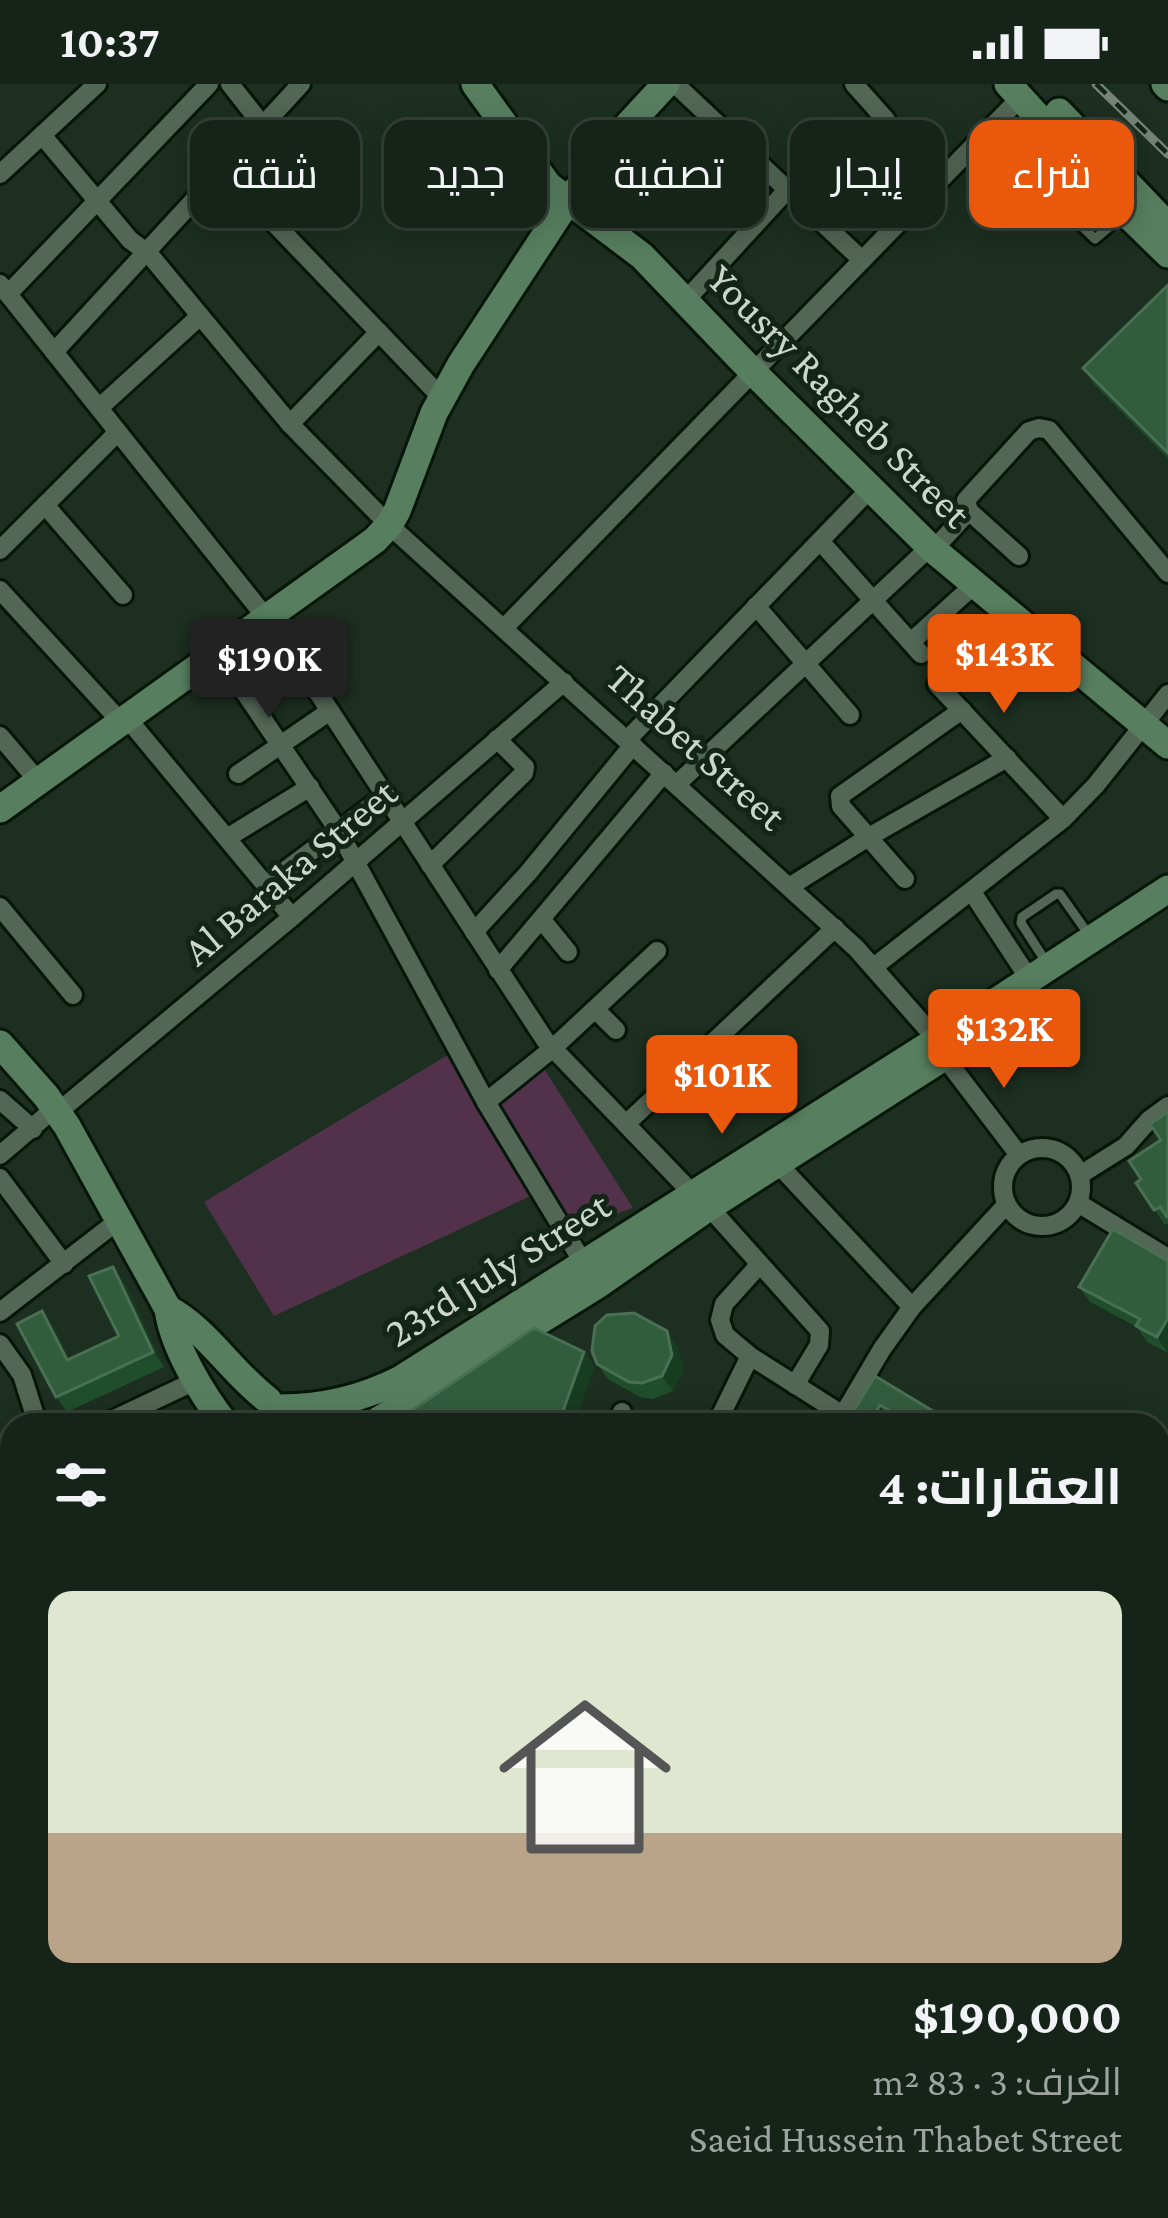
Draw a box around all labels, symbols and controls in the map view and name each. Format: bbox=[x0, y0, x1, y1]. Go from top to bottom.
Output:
text: 10:37 bbox=[60, 17, 160, 67]
chip: شقة bbox=[190, 120, 360, 228]
chip: جديد bbox=[384, 120, 547, 228]
chip: تصفية bbox=[571, 120, 766, 228]
chip: إيجار bbox=[790, 120, 945, 228]
chip: شراء bbox=[969, 120, 1134, 228]
street label: Yousry Ragheb Street bbox=[698, 254, 982, 537]
pin: $143K bbox=[920, 614, 1088, 716]
pin: $190K bbox=[185, 619, 353, 721]
text: $143K bbox=[955, 631, 1053, 674]
text: $190K bbox=[217, 636, 321, 679]
street label: Thabet Street bbox=[597, 654, 797, 840]
street label: Al Baraka Street bbox=[173, 768, 406, 974]
pin: $132K bbox=[920, 989, 1088, 1091]
text: $132K bbox=[955, 1006, 1053, 1049]
pin: $101K bbox=[638, 1035, 806, 1137]
text: $101K bbox=[673, 1052, 771, 1095]
street label: 23rd July Street bbox=[376, 1180, 619, 1356]
icon: filters bbox=[48, 1452, 114, 1518]
text: العقارات: 4 bbox=[878, 1458, 1122, 1515]
icon: home bbox=[477, 1669, 693, 1885]
text: $190,000 bbox=[913, 1987, 1122, 2044]
text: الغرف: 3 · 83 m² bbox=[873, 2060, 1122, 2103]
text: Saeid Hussein Thabet Street bbox=[689, 2117, 1122, 2160]

